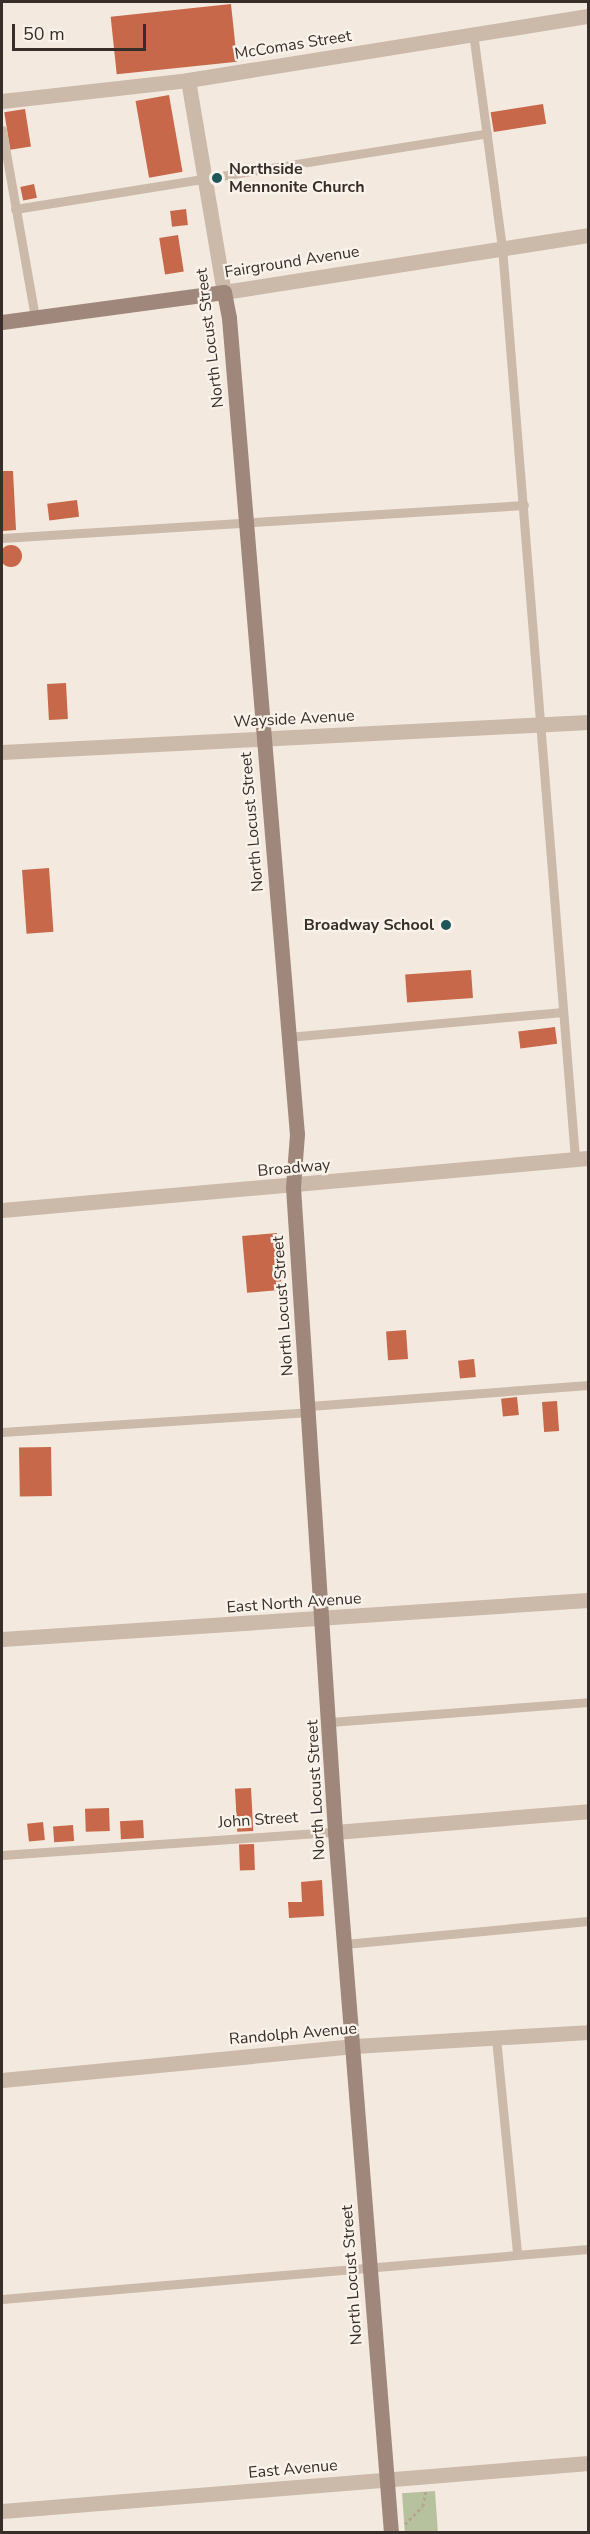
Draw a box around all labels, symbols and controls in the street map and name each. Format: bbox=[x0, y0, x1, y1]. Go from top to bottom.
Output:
scale bar bbox=[15, 12, 148, 50]
text: 50 m bbox=[23, 22, 65, 46]
street label: McComas Street bbox=[233, 26, 353, 64]
place label: Northside Mennonite Church bbox=[229, 159, 365, 197]
marker: Northside Mennonite Church bbox=[210, 171, 224, 185]
street label: Fairground Avenue bbox=[223, 242, 361, 282]
street label: North Locust Street bbox=[192, 267, 228, 409]
street label: Wayside Avenue bbox=[233, 706, 355, 732]
street label: North Locust Street bbox=[236, 751, 268, 893]
place label: Broadway School bbox=[304, 915, 434, 935]
marker: Broadway School bbox=[439, 918, 453, 932]
street label: Broadway bbox=[257, 1155, 331, 1181]
street label: North Locust Street bbox=[269, 1235, 297, 1377]
street label: East North Avenue bbox=[226, 1589, 362, 1617]
street label: North Locust Street bbox=[303, 1719, 329, 1861]
street label: John Street bbox=[217, 1808, 299, 1832]
street label: Randolph Avenue bbox=[228, 2019, 358, 2049]
street label: North Locust Street bbox=[338, 2204, 366, 2346]
street label: East Avenue bbox=[248, 2456, 338, 2482]

